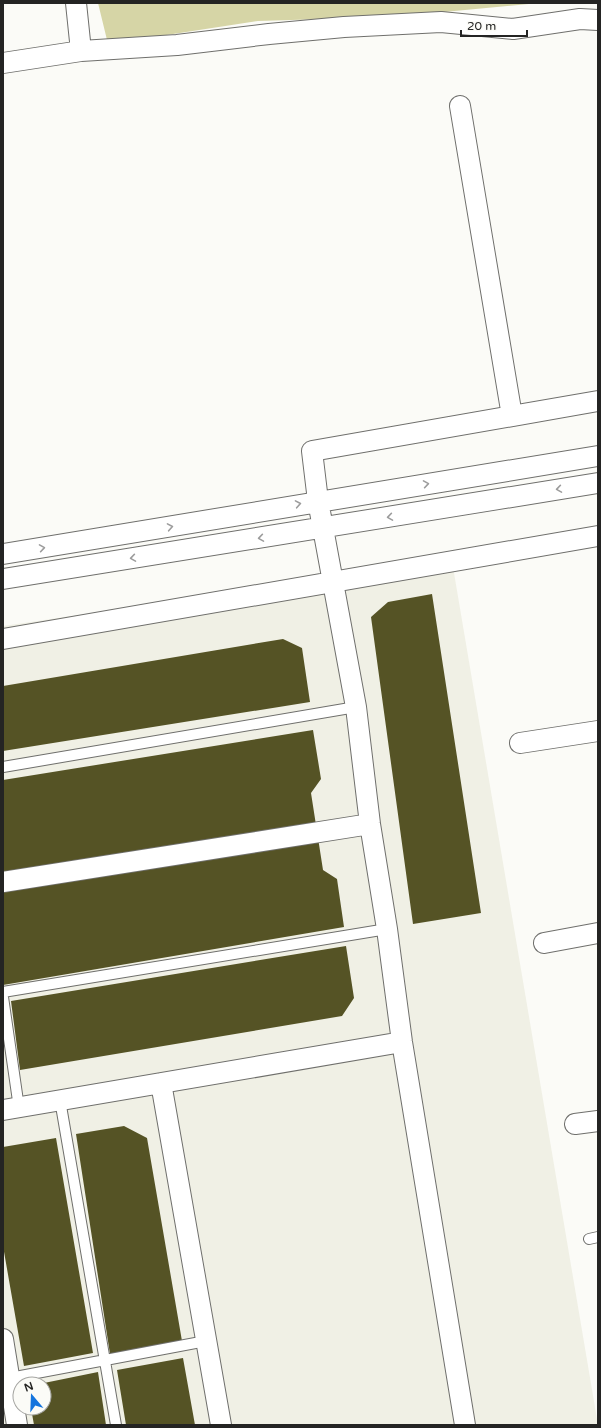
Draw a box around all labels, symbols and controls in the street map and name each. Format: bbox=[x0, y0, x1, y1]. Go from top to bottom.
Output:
scale bar bbox=[461, 12, 527, 38]
text: 20 m bbox=[467, 19, 496, 33]
one-way arrow bbox=[423, 480, 429, 488]
one-way arrow bbox=[556, 485, 563, 493]
one-way arrow bbox=[295, 501, 301, 509]
one-way arrow bbox=[387, 512, 393, 521]
one-way arrow bbox=[167, 523, 173, 532]
one-way arrow bbox=[258, 533, 264, 541]
one-way arrow bbox=[38, 544, 45, 553]
one-way arrow bbox=[130, 553, 136, 562]
north arrow bbox=[12, 1376, 52, 1416]
text: N bbox=[23, 1379, 35, 1395]

